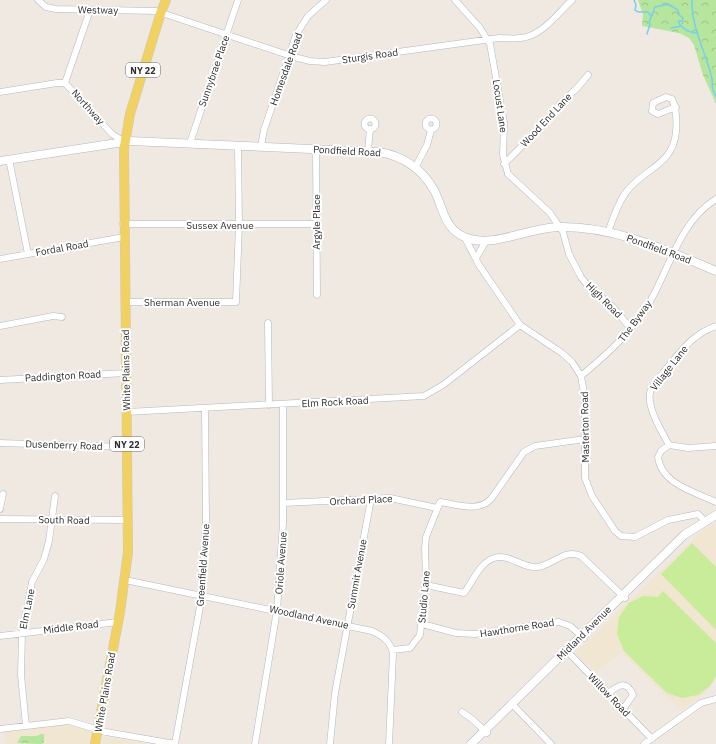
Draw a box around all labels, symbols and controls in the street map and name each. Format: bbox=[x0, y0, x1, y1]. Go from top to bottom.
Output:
street label: Westway bbox=[78, 3, 118, 17]
street label: Homesdale Road bbox=[267, 31, 305, 107]
street label: Sunnybrae Place bbox=[196, 33, 233, 109]
street label: Sturgis Road bbox=[341, 46, 399, 66]
road number: NY 22 bbox=[126, 63, 160, 77]
street label: Locust Lane bbox=[490, 79, 510, 134]
street label: Northway bbox=[69, 87, 107, 127]
street label: Wood End Lane bbox=[518, 90, 575, 150]
street label: Pondfield Road bbox=[313, 143, 381, 159]
street label: Argyle Place bbox=[310, 194, 323, 250]
street label: Sussex Avenue bbox=[186, 219, 254, 232]
street label: Pondfield Road bbox=[625, 231, 693, 267]
street label: Fordal Road bbox=[34, 237, 90, 259]
street label: High Road bbox=[583, 279, 625, 321]
street label: Sherman Avenue bbox=[144, 296, 221, 309]
street label: The Byway bbox=[615, 298, 655, 344]
street label: White Plains Road bbox=[119, 329, 133, 411]
street label: Village Lane bbox=[647, 342, 691, 393]
street label: Paddington Road bbox=[24, 368, 102, 384]
street label: Masterton Road bbox=[578, 391, 592, 463]
street label: Elm Rock Road bbox=[301, 394, 369, 410]
street label: Dusenberry Road bbox=[25, 437, 103, 453]
road number: NY 22 bbox=[110, 437, 144, 451]
street label: Orchard Place bbox=[329, 492, 393, 508]
street label: South Road bbox=[38, 513, 90, 527]
street label: Greenfield Avenue bbox=[194, 523, 212, 607]
street label: Oriole Avenue bbox=[272, 531, 290, 595]
street label: Summit Avenue bbox=[344, 538, 370, 610]
street label: Studio Lane bbox=[415, 570, 433, 624]
street label: Elm Lane bbox=[16, 587, 38, 630]
street label: Woodland Avenue bbox=[268, 602, 350, 632]
street label: Midland Avenue bbox=[554, 603, 614, 663]
street label: Hawthorne Road bbox=[479, 616, 555, 640]
street label: Middle Road bbox=[43, 617, 99, 637]
street label: White Plains Road bbox=[92, 651, 118, 733]
street label: Willow Road bbox=[585, 671, 633, 719]

